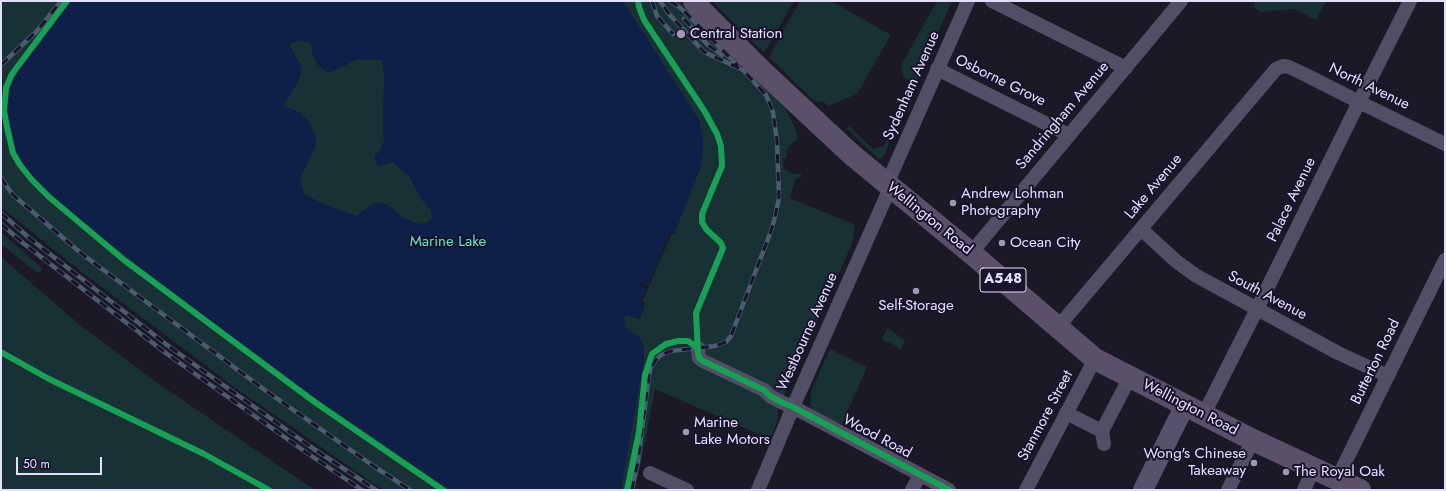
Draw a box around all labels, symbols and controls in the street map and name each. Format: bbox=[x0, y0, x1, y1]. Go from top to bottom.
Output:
place label: Central Station bbox=[690, 25, 782, 43]
marker: Central Station bbox=[675, 28, 687, 40]
street label: Sydenham Avenue bbox=[880, 29, 944, 143]
street label: Osborne Grove bbox=[952, 51, 1048, 111]
street label: Sandringham Avenue bbox=[1013, 58, 1113, 174]
street label: North Avenue bbox=[1326, 60, 1412, 114]
street label: Lake Avenue bbox=[1122, 151, 1186, 223]
street label: Palace Avenue bbox=[1264, 155, 1320, 245]
street label: Wellington Road bbox=[882, 179, 976, 259]
place label: Andrew Lohman Photography bbox=[961, 185, 1064, 220]
marker: Andrew Lohman Photography bbox=[948, 198, 958, 208]
park label: Marine Lake bbox=[410, 233, 486, 251]
place label: Ocean City bbox=[1010, 234, 1081, 252]
marker: Ocean City bbox=[997, 238, 1007, 248]
road number: A548 bbox=[980, 268, 1026, 292]
street label: South Avenue bbox=[1224, 268, 1310, 324]
street label: Westbourne Avenue bbox=[774, 270, 842, 394]
marker: Self-Storage bbox=[911, 286, 921, 296]
place label: Self-Storage bbox=[878, 297, 954, 315]
street label: Butterton Road bbox=[1348, 316, 1404, 408]
street label: Stanmore Street bbox=[1015, 368, 1077, 464]
street label: Wellington Road bbox=[1139, 376, 1241, 440]
street label: Wood Road bbox=[839, 411, 915, 463]
place label: Marine Lake Motors bbox=[694, 414, 770, 449]
marker: Marine Lake Motors bbox=[681, 427, 691, 437]
place label: Wong's Chinese Takeaway bbox=[1143, 445, 1246, 480]
scale bar bbox=[18, 449, 104, 475]
text: 50 m bbox=[23, 455, 50, 473]
marker: Wong's Chinese Takeaway bbox=[1249, 458, 1259, 468]
place label: The Royal Oak bbox=[1294, 463, 1385, 481]
marker: The Royal Oak bbox=[1281, 467, 1291, 477]

